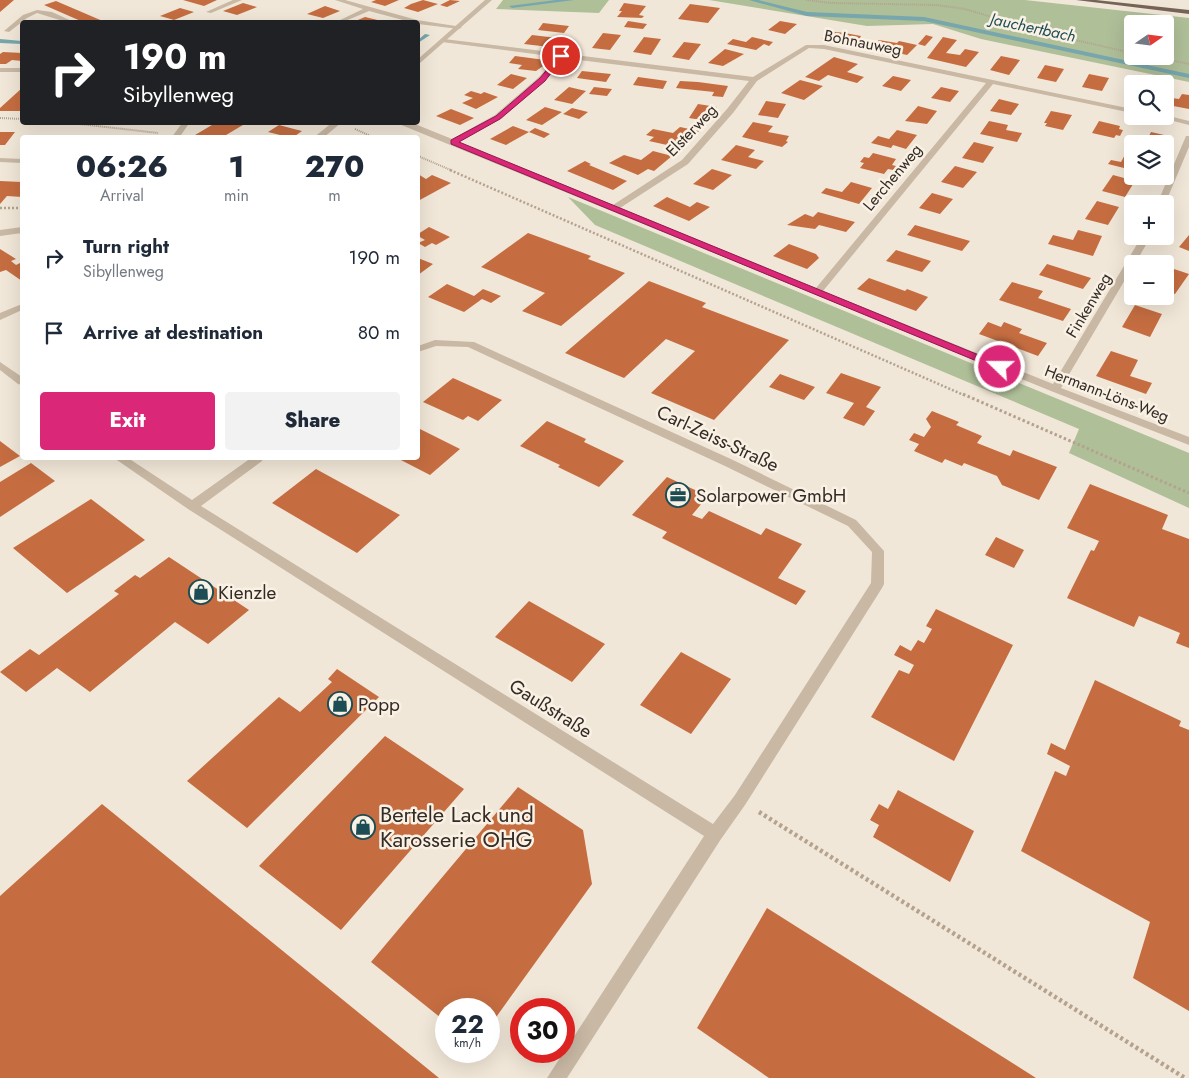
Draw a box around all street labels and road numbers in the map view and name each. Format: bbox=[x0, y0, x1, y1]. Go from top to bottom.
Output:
street label: Bohnauweg bbox=[822, 24, 904, 61]
street label: Elsterweg bbox=[661, 99, 722, 162]
street label: Lerchenweg bbox=[857, 139, 927, 216]
street label: Finkenweg bbox=[1060, 269, 1117, 342]
street label: Hermann-Löns-Weg bbox=[1041, 359, 1172, 428]
street label: Carl-Zeiss-Straße bbox=[652, 398, 783, 479]
street label: Gaußstraße bbox=[504, 672, 597, 745]

